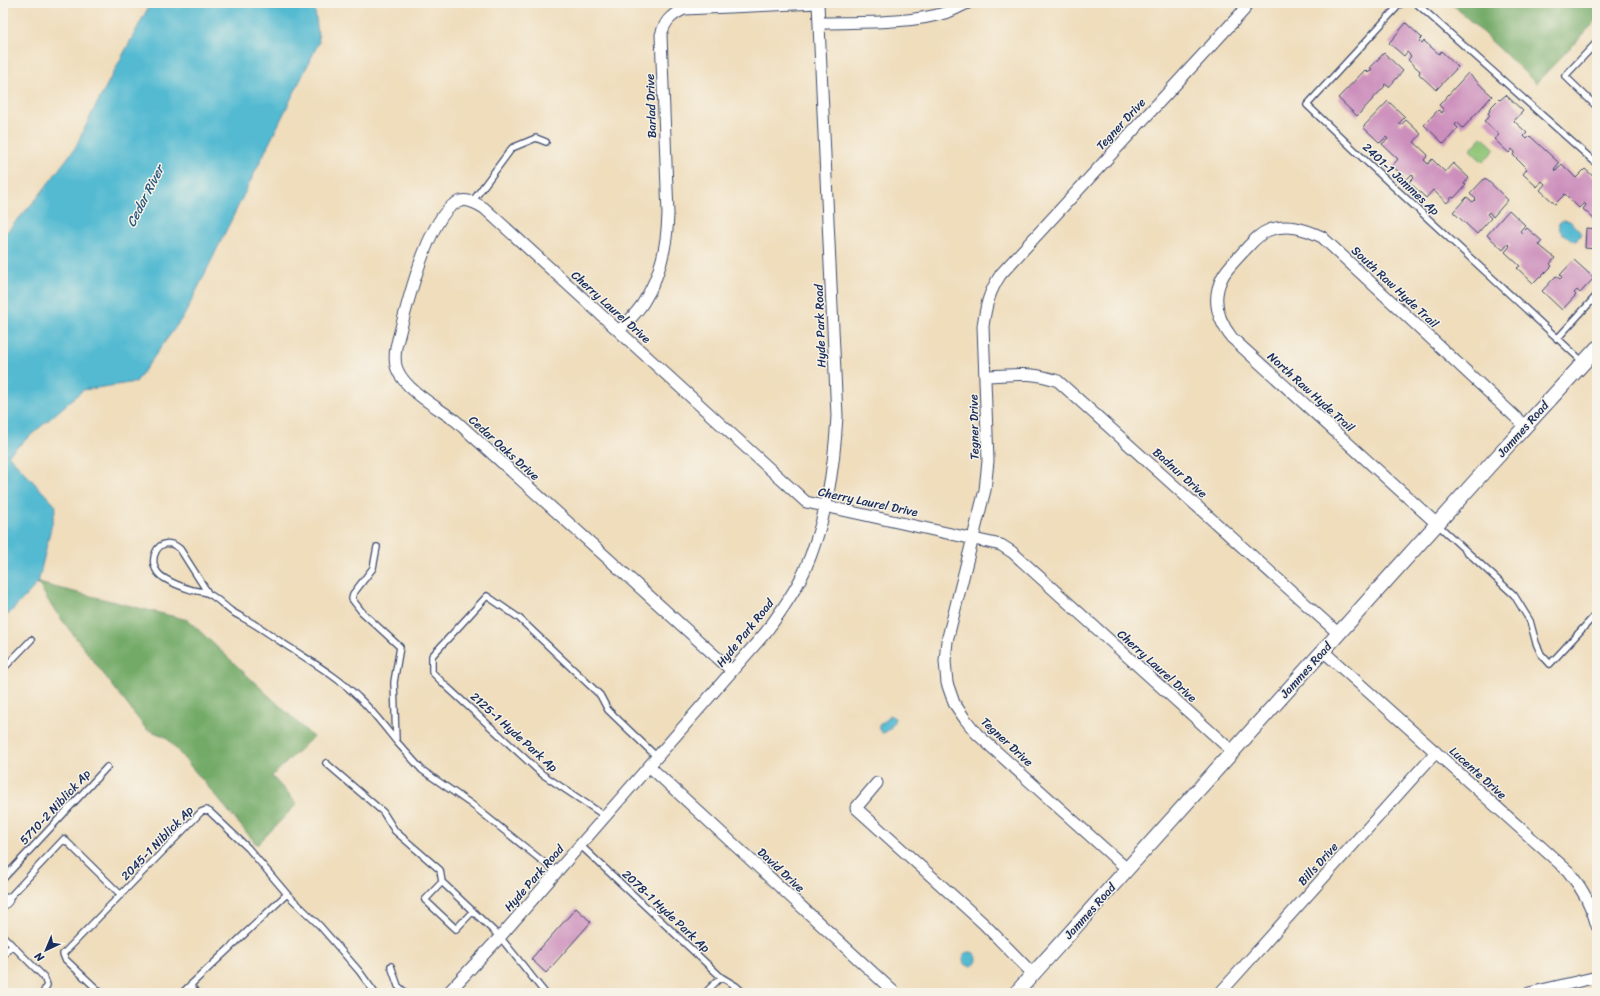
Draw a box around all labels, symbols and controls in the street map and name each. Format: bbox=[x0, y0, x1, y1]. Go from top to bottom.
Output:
street label: Barlad Drive bbox=[639, 73, 663, 139]
street label: Tegner Drive bbox=[1091, 92, 1151, 156]
street label: 2401-1 Jammes Ap bbox=[1357, 137, 1445, 221]
water label: Cedar River bbox=[120, 159, 172, 231]
street label: South Raw Hyde Trail bbox=[1346, 240, 1444, 334]
street label: Cherry Laurel Drive bbox=[566, 265, 656, 349]
street label: Hyde Park Road bbox=[808, 283, 832, 368]
street label: North Raw Hyde Trail bbox=[1262, 346, 1360, 438]
street label: Tegner Drive bbox=[962, 394, 986, 460]
street label: Jammes Road bbox=[1491, 394, 1556, 463]
street label: Cedar Oaks Drive bbox=[463, 410, 545, 486]
street label: Badnur Drive bbox=[1147, 442, 1213, 504]
street label: Cherry Laurel Drive bbox=[816, 481, 920, 523]
street label: Hyde Park Road bbox=[710, 593, 780, 672]
street label: Cherry Laurel Drive bbox=[1112, 624, 1202, 708]
street label: Jammes Road bbox=[1274, 635, 1339, 704]
street label: 2125-1 Hyde Park Ap bbox=[465, 686, 564, 778]
street label: Tegner Drive bbox=[975, 712, 1039, 772]
street label: Lucente Drive bbox=[1444, 741, 1512, 805]
street label: 5710-2 Niblick Ap bbox=[14, 763, 97, 850]
street label: 2045-1 Niblick Ap bbox=[115, 800, 199, 886]
street label: Bills Drive bbox=[1292, 837, 1344, 891]
street label: Hyde Park Road bbox=[498, 839, 570, 917]
street label: David Drive bbox=[752, 842, 810, 898]
street label: 2078-1 Hyde Park Ap bbox=[617, 864, 716, 959]
street label: Jammes Road bbox=[1058, 876, 1123, 945]
north arrow bbox=[26, 930, 66, 970]
text: N bbox=[30, 947, 49, 967]

